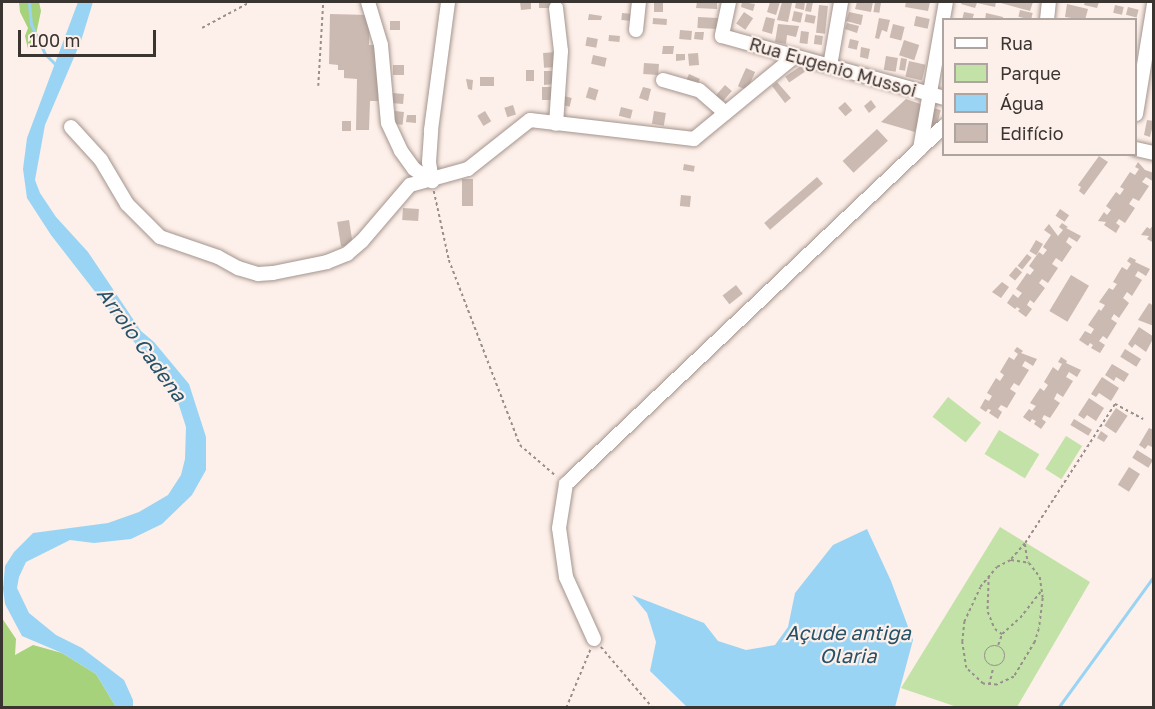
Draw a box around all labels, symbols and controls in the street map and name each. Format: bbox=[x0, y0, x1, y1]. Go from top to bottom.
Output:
scale bar bbox=[21, 18, 159, 56]
legend bbox=[942, 18, 1137, 156]
text: 100 m bbox=[29, 29, 80, 51]
text: Rua bbox=[1000, 32, 1033, 54]
street label: Rua Eugenio Mussoi bbox=[747, 33, 919, 101]
text: Parque bbox=[1000, 62, 1061, 84]
text: Água bbox=[1000, 92, 1044, 114]
text: Edifício bbox=[1000, 122, 1064, 144]
water label: Arroio Cadena bbox=[92, 282, 192, 406]
water label: Açude antiga Olaria bbox=[785, 620, 911, 667]

